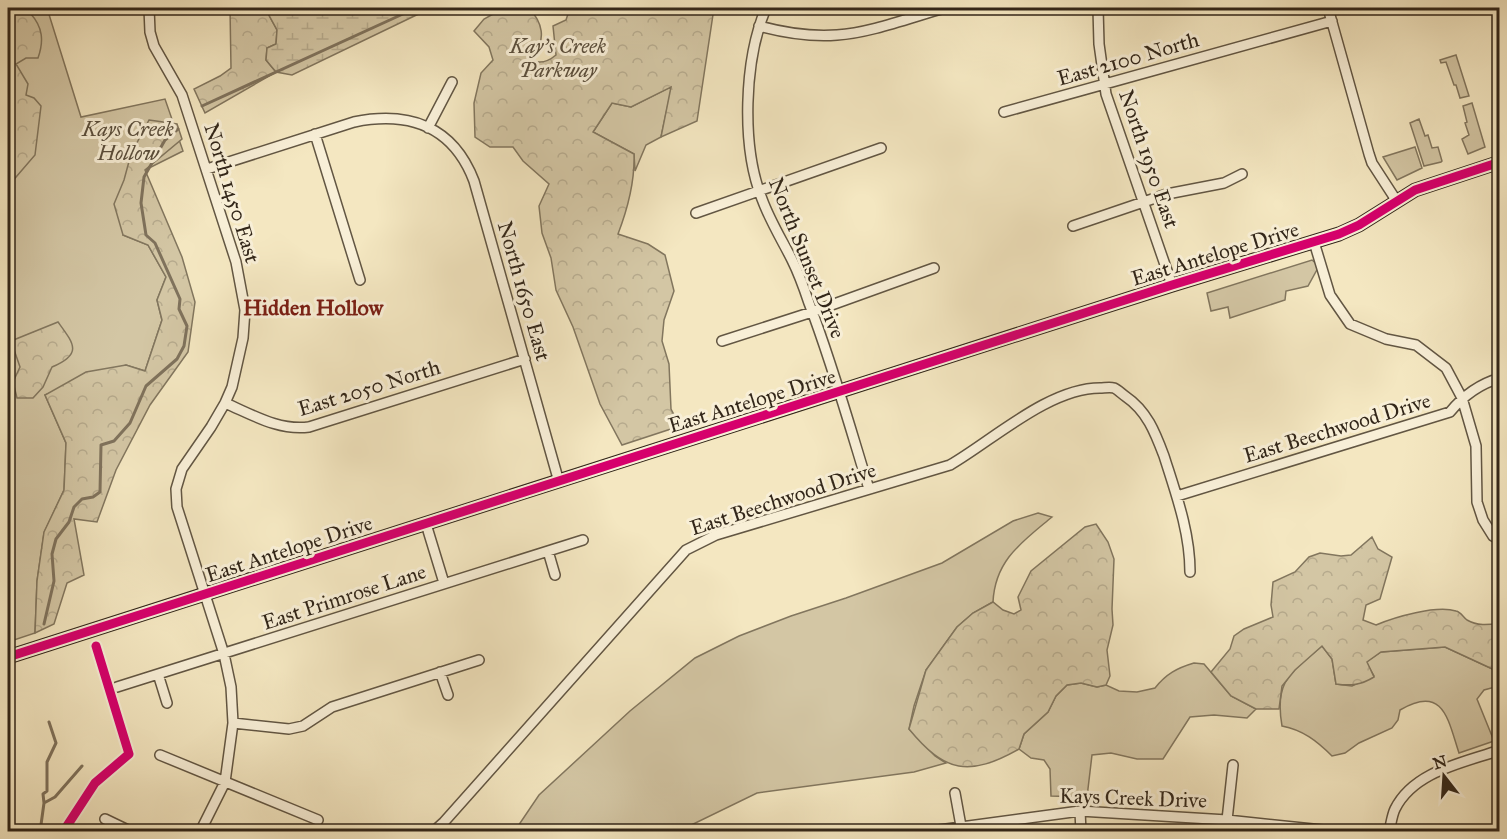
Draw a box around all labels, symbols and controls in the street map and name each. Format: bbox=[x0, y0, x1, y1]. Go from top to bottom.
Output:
street label: East 2100 North bbox=[1054, 26, 1202, 92]
park label: Kay's Creek Parkway bbox=[509, 33, 607, 83]
street label: North 1950 East bbox=[1113, 86, 1185, 232]
park label: Kays Creek Hollow bbox=[81, 116, 174, 166]
street label: North 1450 East bbox=[198, 120, 266, 267]
street label: North Sunset Drive bbox=[763, 174, 851, 342]
street label: East Antelope Drive bbox=[1128, 216, 1302, 292]
street label: North 1650 East bbox=[492, 218, 557, 364]
district label: Hidden Hollow bbox=[243, 294, 385, 321]
street label: East 2050 North bbox=[295, 354, 444, 422]
street label: East Antelope Drive bbox=[665, 363, 839, 439]
street label: East Beechwood Drive bbox=[1240, 387, 1434, 469]
street label: East Beechwood Drive bbox=[687, 457, 879, 541]
street label: East Antelope Drive bbox=[202, 510, 376, 588]
street label: East Primrose Lane bbox=[259, 558, 429, 636]
north arrow bbox=[1414, 746, 1474, 806]
text: N bbox=[1430, 751, 1449, 773]
street label: Kays Creek Drive bbox=[1059, 782, 1208, 814]

